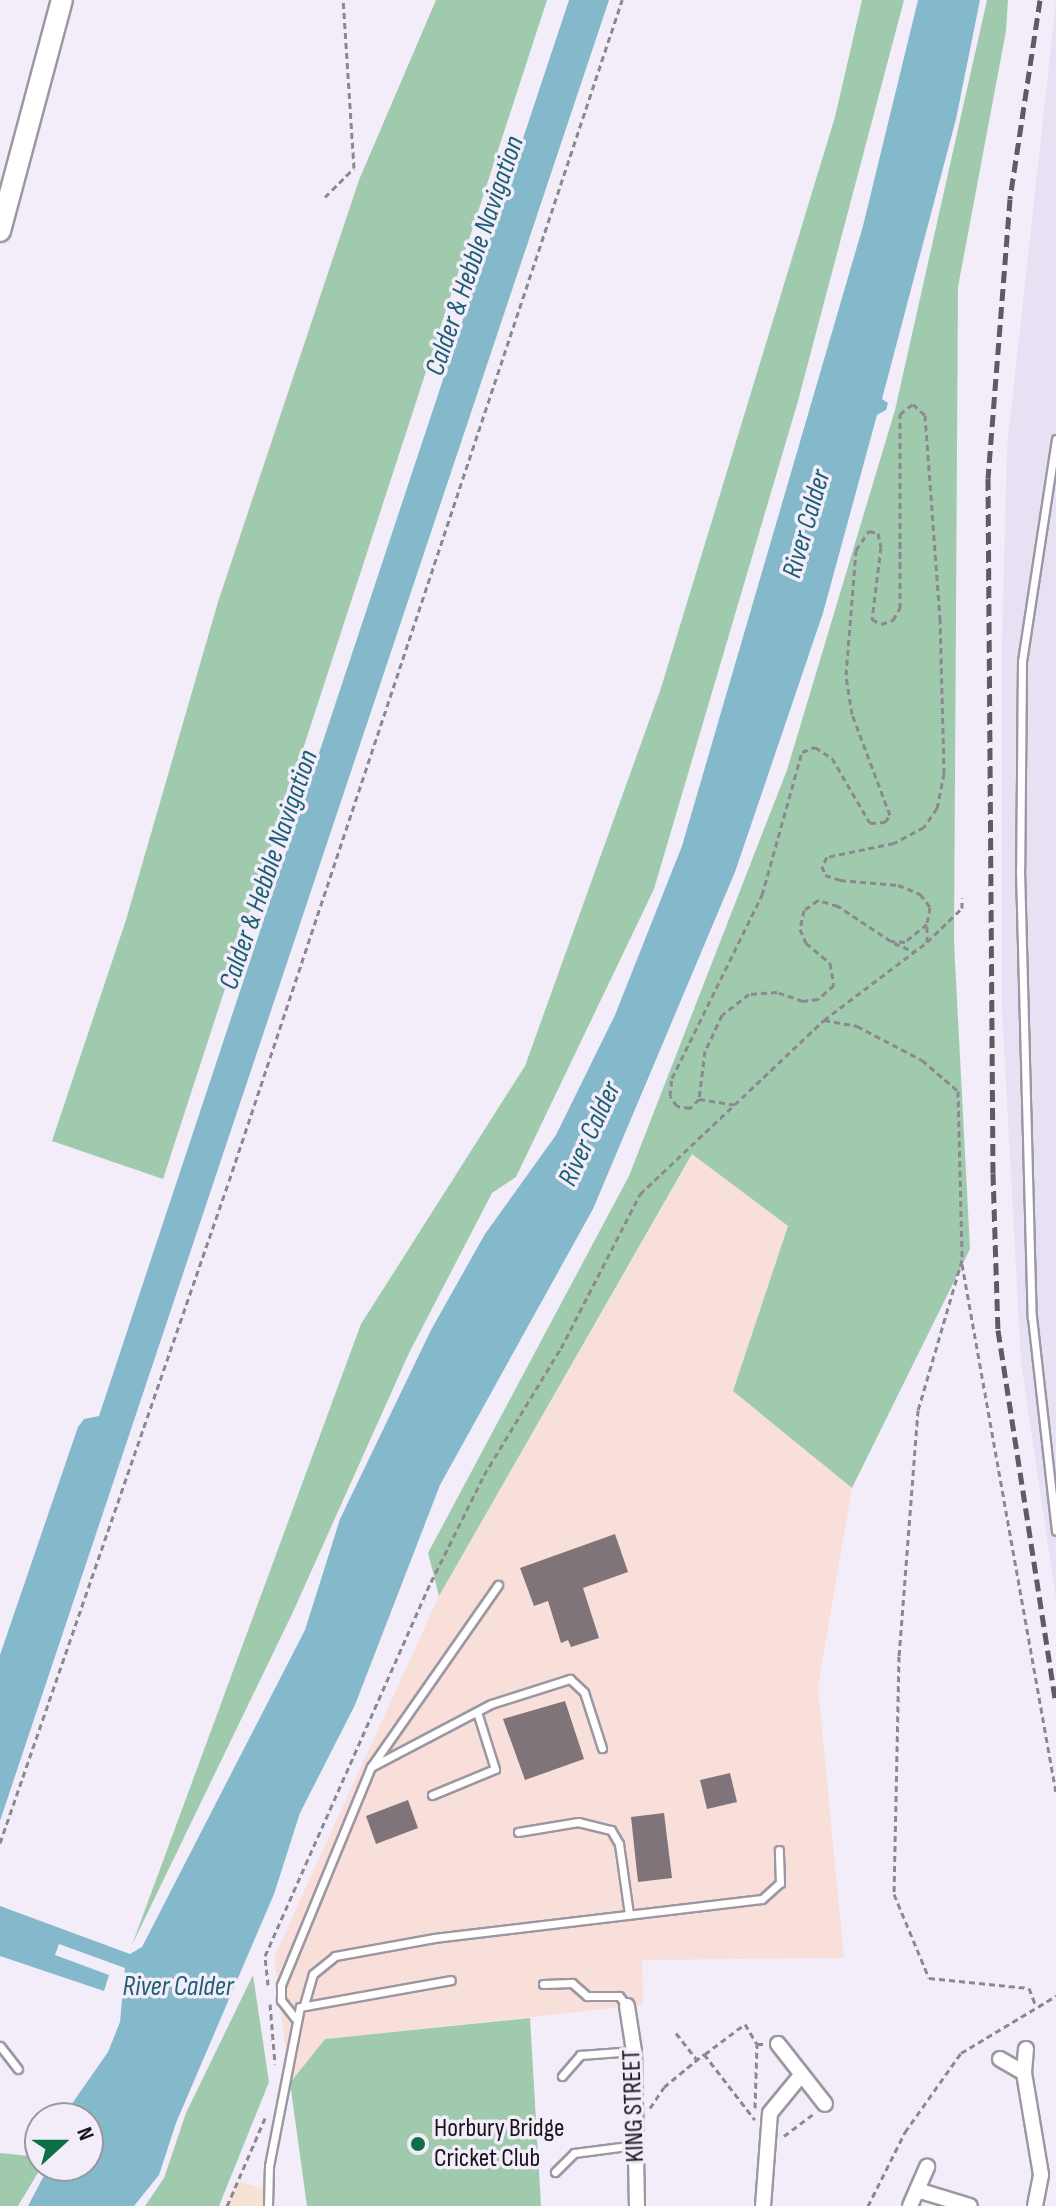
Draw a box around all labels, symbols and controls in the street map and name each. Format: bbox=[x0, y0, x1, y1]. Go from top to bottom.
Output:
water label: Calder & Hebble Navigation bbox=[418, 132, 532, 380]
water label: River Calder bbox=[776, 466, 838, 582]
water label: Calder & Hebble Navigation bbox=[212, 746, 326, 994]
water label: River Calder bbox=[551, 1077, 629, 1191]
water label: River Calder bbox=[122, 1970, 234, 2004]
street label: KING STREET bbox=[616, 2049, 652, 2163]
north arrow bbox=[24, 2102, 104, 2182]
place label: Horbury Bridge Cricket Club bbox=[434, 2113, 564, 2174]
text: N bbox=[70, 2124, 100, 2144]
marker: Horbury Bridge Cricket Club bbox=[409, 2135, 427, 2153]

